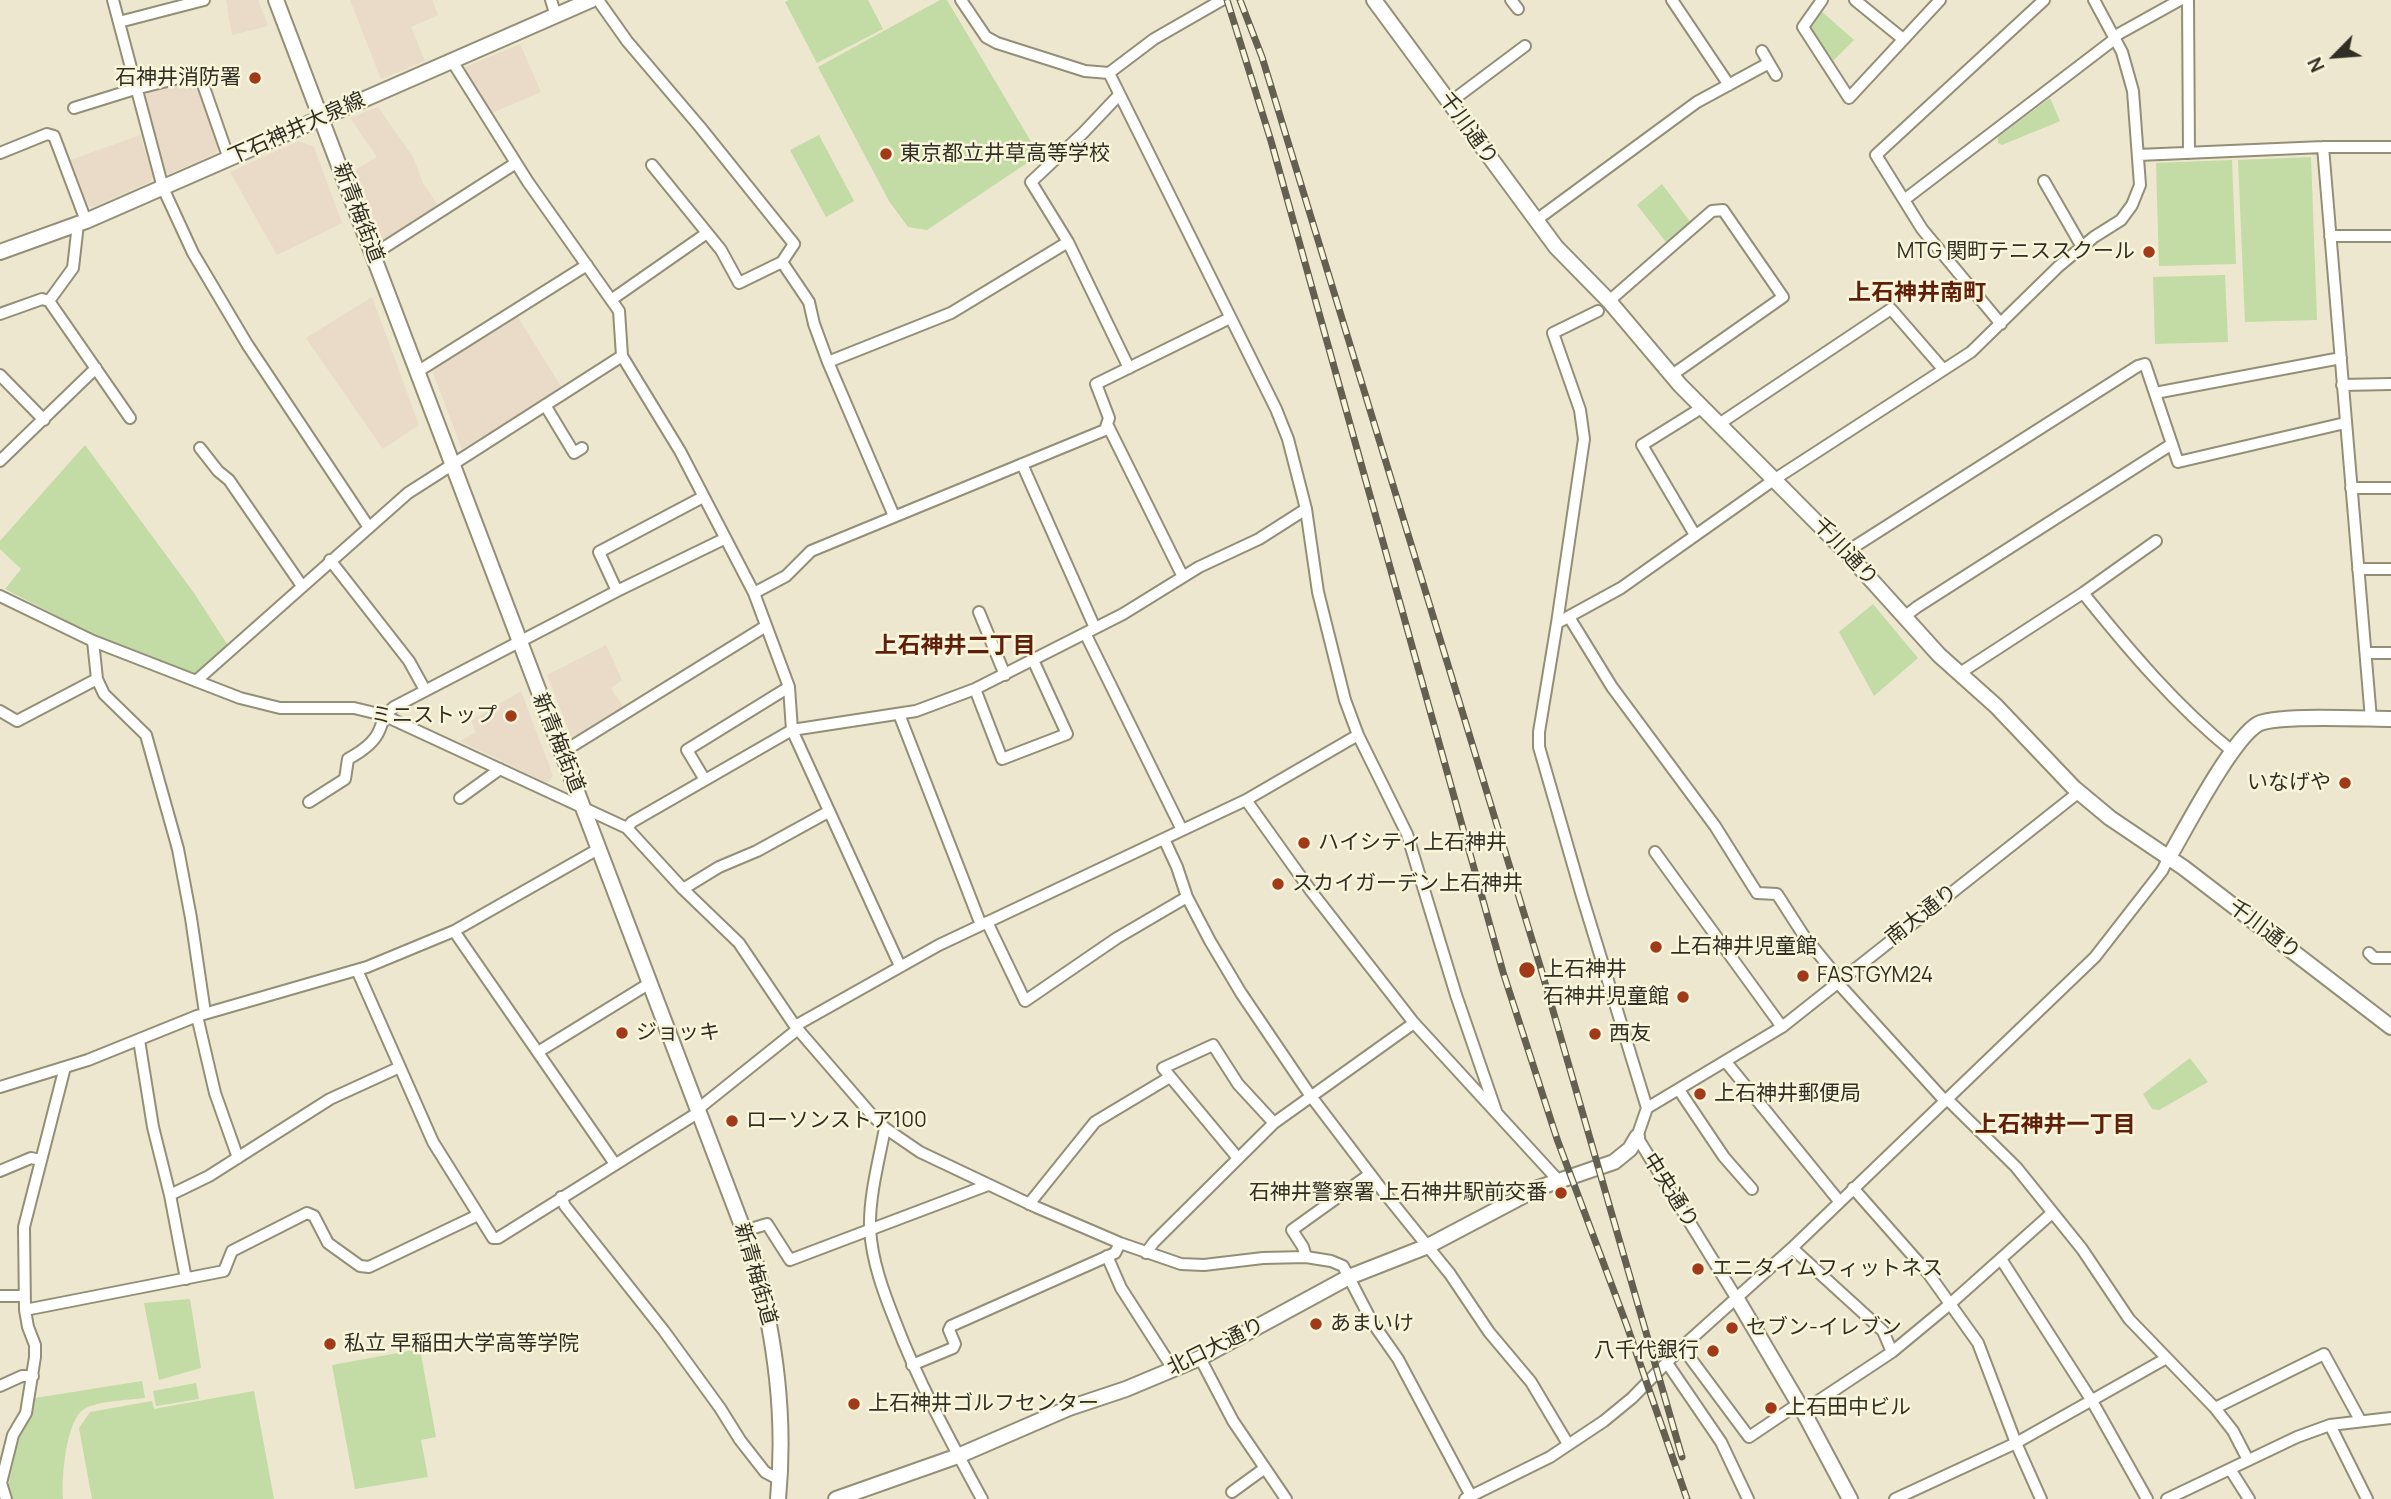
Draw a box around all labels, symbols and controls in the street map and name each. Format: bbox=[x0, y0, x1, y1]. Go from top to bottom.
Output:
north arrow bbox=[2300, 21, 2370, 91]
text: N bbox=[2301, 53, 2331, 77]
place label: 石神井消防署 bbox=[115, 65, 241, 91]
marker: 石神井消防署 bbox=[247, 70, 263, 86]
street label: 下石神井大泉線 bbox=[225, 88, 369, 170]
street label: 千川通り bbox=[1433, 88, 1503, 170]
place label: 東京都立井草高等学校 bbox=[900, 141, 1110, 167]
marker: 東京都立井草高等学校 bbox=[878, 146, 894, 162]
street label: 新青梅街道 bbox=[327, 159, 389, 267]
place label: MTG 関町テニススクール bbox=[1897, 239, 2135, 265]
marker: MTG 関町テニススクール bbox=[2141, 244, 2157, 260]
district label: 上石神井南町 bbox=[1848, 280, 1986, 308]
street label: 千川通り bbox=[1807, 513, 1883, 591]
district label: 上石神井二丁目 bbox=[875, 633, 1035, 661]
street label: 新青梅街道 bbox=[527, 690, 589, 796]
place label: ミニストップ bbox=[371, 703, 497, 729]
marker: ミニストップ bbox=[503, 708, 519, 724]
place label: いなげや bbox=[2247, 770, 2331, 796]
marker: いなげや bbox=[2337, 775, 2353, 791]
place label: ハイシティ上石神井 bbox=[1318, 830, 1507, 856]
marker: ハイシティ上石神井 bbox=[1296, 835, 1312, 851]
place label: スカイガーデン上石神井 bbox=[1292, 871, 1523, 897]
marker: スカイガーデン上石神井 bbox=[1270, 876, 1286, 892]
street label: 南大通り bbox=[1881, 879, 1963, 951]
street label: 千川通り bbox=[2223, 895, 2305, 965]
place label: 上石神井児童館 bbox=[1670, 934, 1817, 960]
marker: 上石神井児童館 bbox=[1648, 939, 1664, 955]
place label: 上石神井 bbox=[1543, 957, 1627, 983]
marker: 上石神井 bbox=[1517, 960, 1537, 980]
place label: FASTGYM24 bbox=[1817, 963, 1933, 989]
marker: FASTGYM24 bbox=[1795, 968, 1811, 984]
place label: 石神井児童館 bbox=[1543, 984, 1669, 1010]
marker: 石神井児童館 bbox=[1675, 989, 1691, 1005]
place label: ジョッキ bbox=[636, 1020, 720, 1046]
place label: 西友 bbox=[1609, 1021, 1651, 1047]
marker: ジョッキ bbox=[614, 1025, 630, 1041]
marker: 西友 bbox=[1587, 1026, 1603, 1042]
place label: 上石神井郵便局 bbox=[1714, 1081, 1861, 1107]
marker: 上石神井郵便局 bbox=[1692, 1086, 1708, 1102]
place label: ローソンストア100 bbox=[746, 1108, 927, 1134]
district label: 上石神井一丁目 bbox=[1975, 1112, 2135, 1140]
marker: ローソンストア100 bbox=[724, 1113, 740, 1129]
street label: 中央通り bbox=[1637, 1149, 1703, 1233]
place label: 石神井警察署 上石神井駅前交番 bbox=[1249, 1180, 1547, 1206]
marker: 石神井警察署 上石神井駅前交番 bbox=[1553, 1185, 1569, 1201]
street label: 新青梅街道 bbox=[728, 1220, 782, 1328]
place label: エニタイムフィットネス bbox=[1712, 1256, 1943, 1282]
marker: エニタイムフィットネス bbox=[1690, 1261, 1706, 1277]
place label: あまいけ bbox=[1330, 1311, 1414, 1337]
street label: 北口大通り bbox=[1163, 1313, 1269, 1381]
place label: セブン-イレブン bbox=[1746, 1315, 1902, 1341]
marker: あまいけ bbox=[1308, 1316, 1324, 1332]
marker: セブン-イレブン bbox=[1724, 1320, 1740, 1336]
place label: 私立 早稲田大学高等学院 bbox=[344, 1331, 579, 1357]
marker: 私立 早稲田大学高等学院 bbox=[322, 1336, 338, 1352]
place label: 八千代銀行 bbox=[1594, 1338, 1699, 1364]
marker: 八千代銀行 bbox=[1705, 1343, 1721, 1359]
place label: 上石神井ゴルフセンター bbox=[868, 1391, 1099, 1417]
place label: 上石田中ビル bbox=[1785, 1395, 1911, 1421]
marker: 上石神井ゴルフセンター bbox=[846, 1396, 862, 1412]
marker: 上石田中ビル bbox=[1763, 1400, 1779, 1416]

